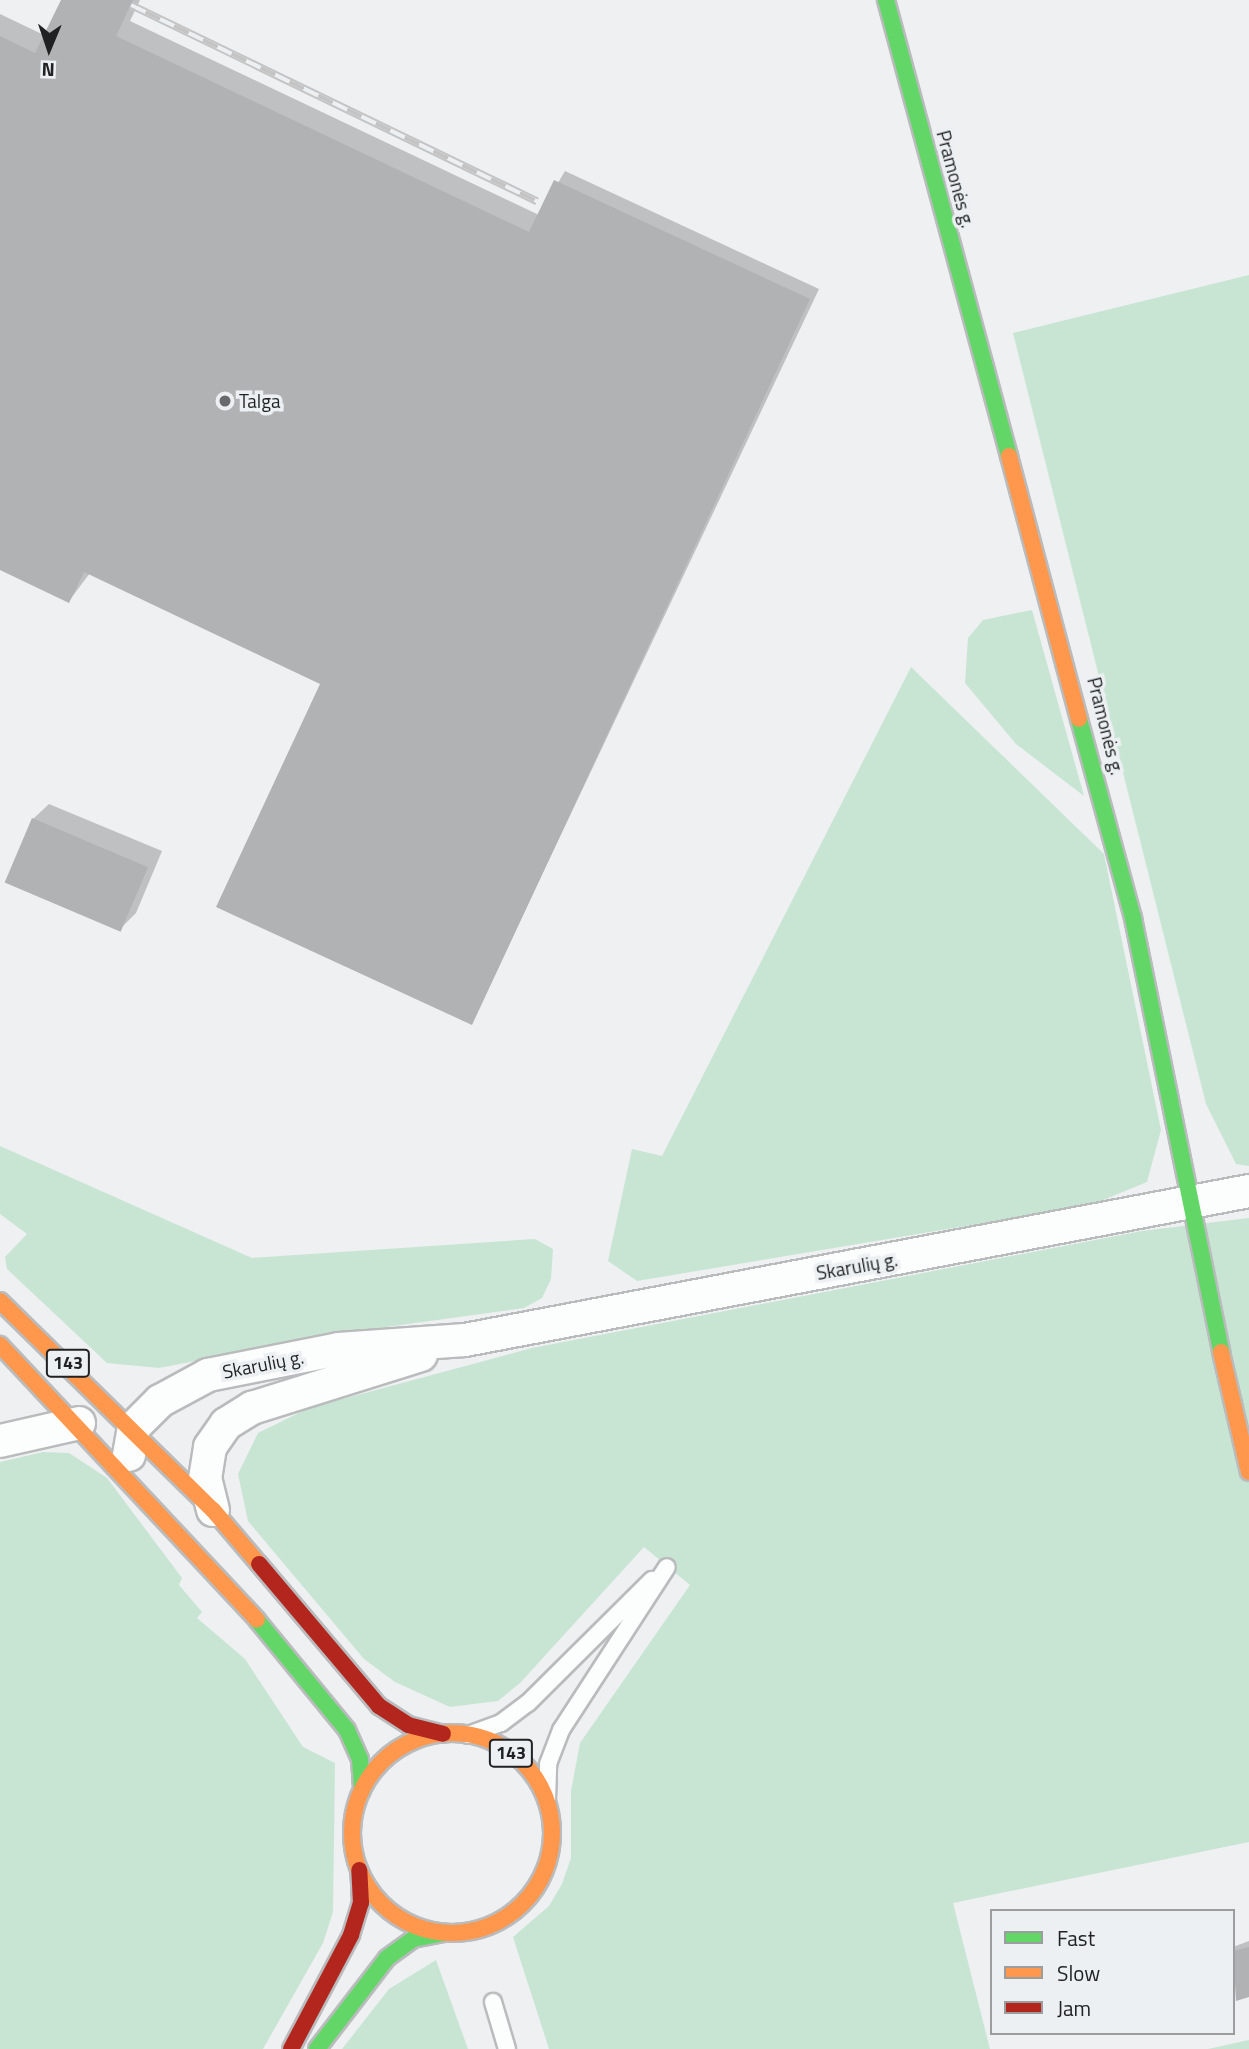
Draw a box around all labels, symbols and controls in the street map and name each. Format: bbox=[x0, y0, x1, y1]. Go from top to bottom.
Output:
north arrow bbox=[14, 14, 84, 84]
text: N bbox=[41, 56, 55, 85]
street label: Pramonės g. bbox=[932, 128, 980, 230]
place label: Talga bbox=[239, 390, 280, 412]
marker: Talga bbox=[217, 393, 233, 409]
street label: Pramonės g. bbox=[1083, 675, 1129, 777]
street label: Skarulių g. bbox=[815, 1248, 899, 1284]
street label: Skarulių g. bbox=[220, 1345, 306, 1383]
road number: 143 bbox=[45, 1348, 91, 1378]
road number: 143 bbox=[488, 1738, 534, 1768]
legend bbox=[990, 1909, 1235, 2035]
text: Fast bbox=[1057, 1922, 1095, 1954]
text: Slow bbox=[1057, 1957, 1100, 1989]
text: Jam bbox=[1057, 1992, 1091, 2024]

